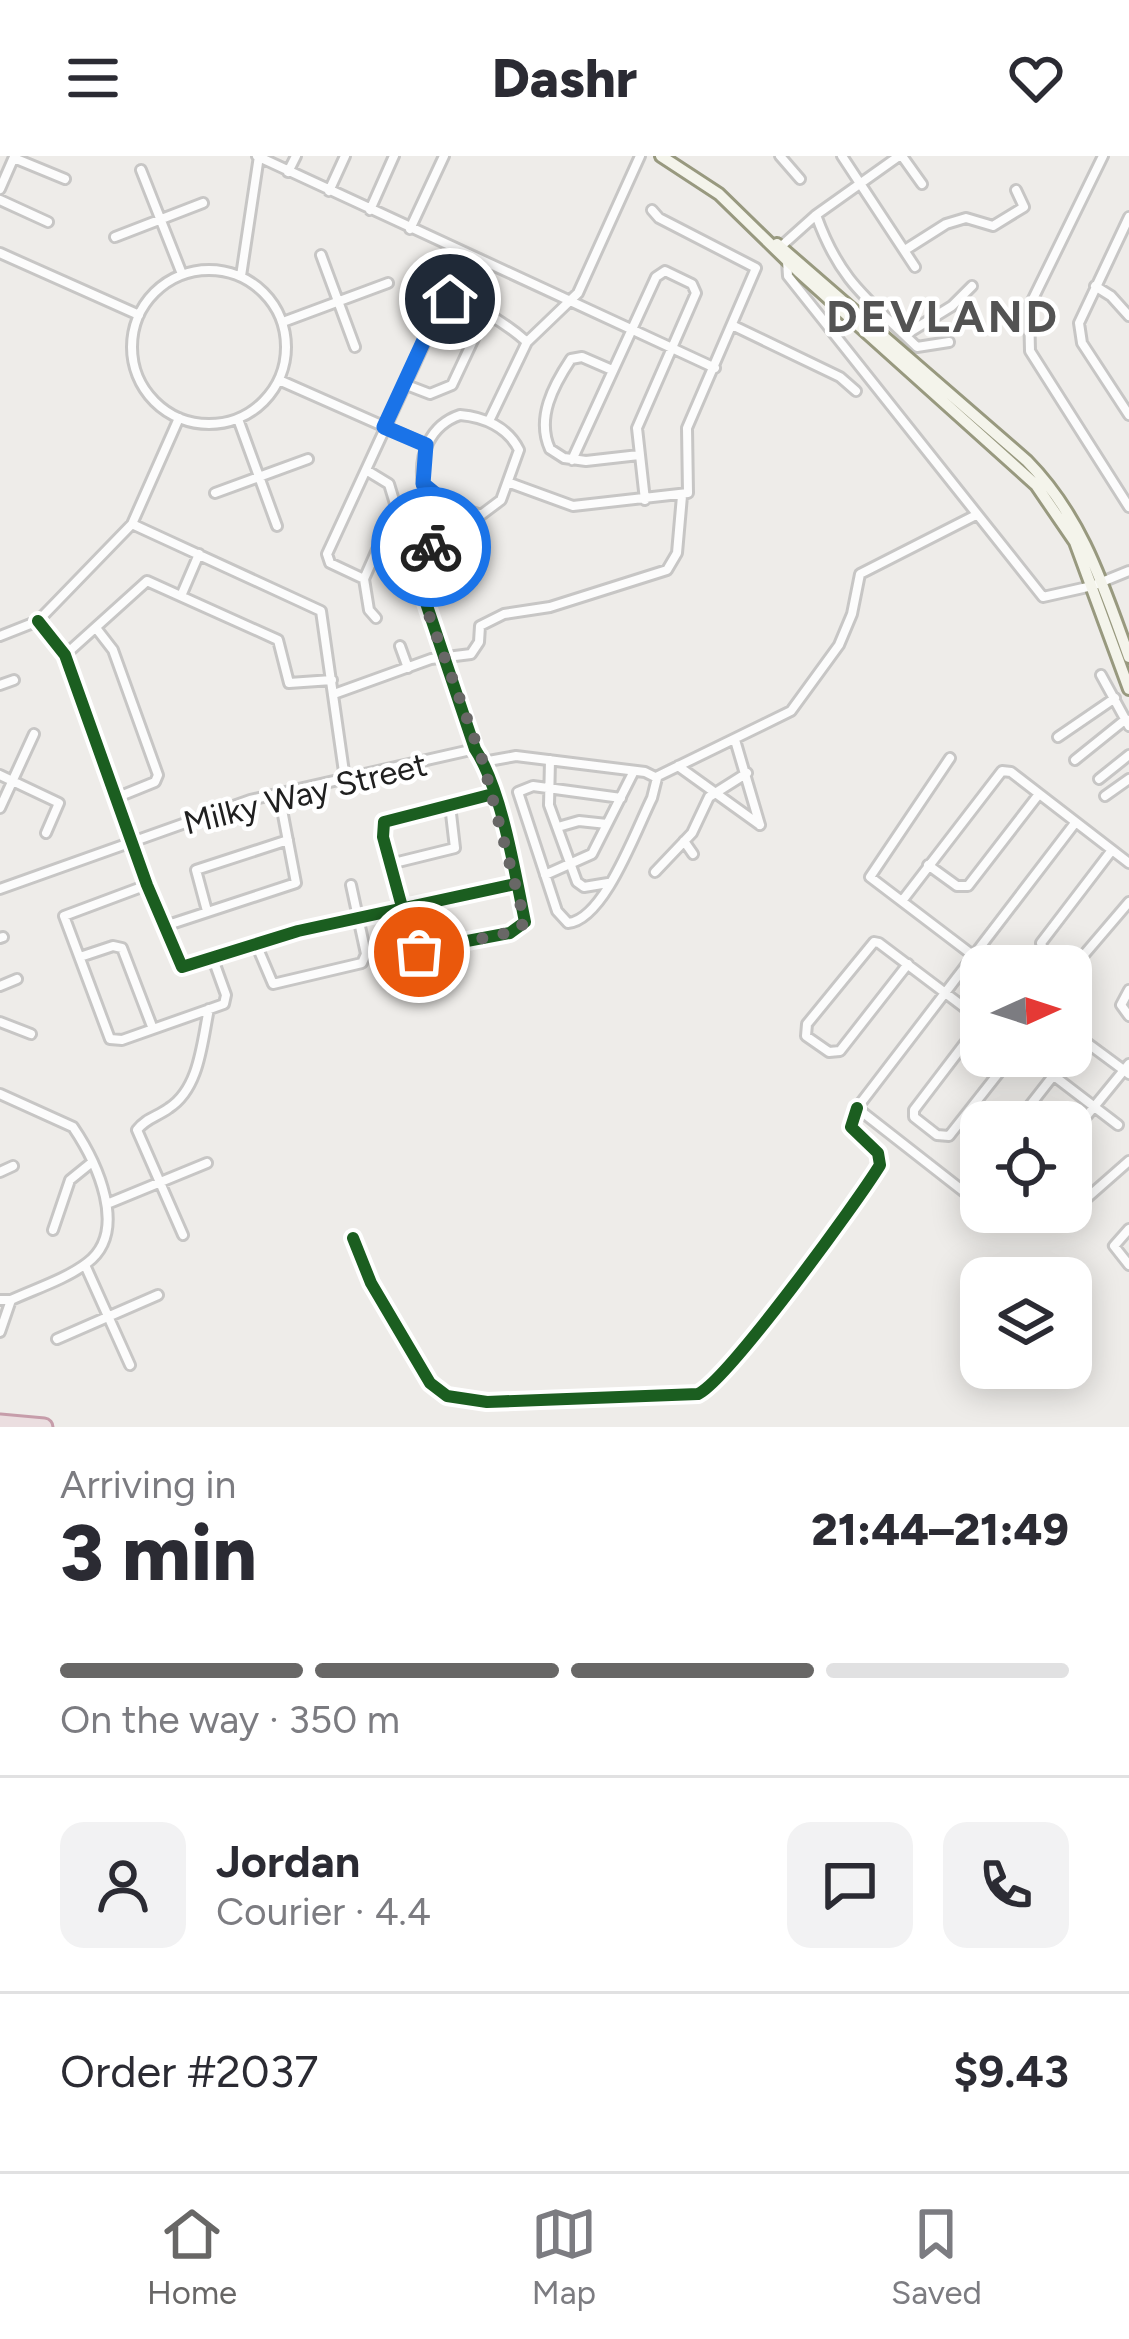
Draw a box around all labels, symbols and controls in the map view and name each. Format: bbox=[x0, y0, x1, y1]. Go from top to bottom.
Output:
icon: menu bbox=[60, 45, 126, 111]
icon: heart bbox=[1003, 45, 1069, 111]
text: Dashr bbox=[492, 46, 637, 111]
pin bbox=[399, 248, 501, 350]
icon: home bbox=[417, 266, 483, 332]
district label: DEVLAND bbox=[826, 289, 1060, 343]
courier bbox=[371, 487, 491, 607]
icon: bike bbox=[398, 514, 464, 580]
street label: Milky Way Street bbox=[180, 744, 431, 843]
pin bbox=[368, 901, 470, 1003]
icon: bag bbox=[386, 919, 452, 985]
north arrow bbox=[960, 945, 1092, 1077]
map controls bbox=[960, 945, 1092, 1389]
button: locate bbox=[960, 1101, 1092, 1233]
button: layers bbox=[960, 1257, 1092, 1389]
text: Arriving in bbox=[60, 1461, 236, 1508]
text: 21:44–21:49 bbox=[811, 1502, 1069, 1556]
text: 3 min bbox=[60, 1506, 257, 1600]
text: On the way · 350 m bbox=[60, 1696, 400, 1743]
button: person bbox=[60, 1822, 186, 1948]
button: chat bbox=[787, 1822, 913, 1948]
button: phone bbox=[943, 1822, 1069, 1948]
text: Jordan bbox=[216, 1834, 360, 1888]
text: Courier · 4.4 bbox=[216, 1888, 431, 1935]
text: Order #2037 bbox=[60, 2044, 318, 2098]
text: $9.43 bbox=[953, 2044, 1069, 2098]
tab: Home bbox=[147, 2201, 237, 2312]
tab: Map bbox=[531, 2201, 597, 2312]
tab: Saved bbox=[891, 2201, 982, 2312]

